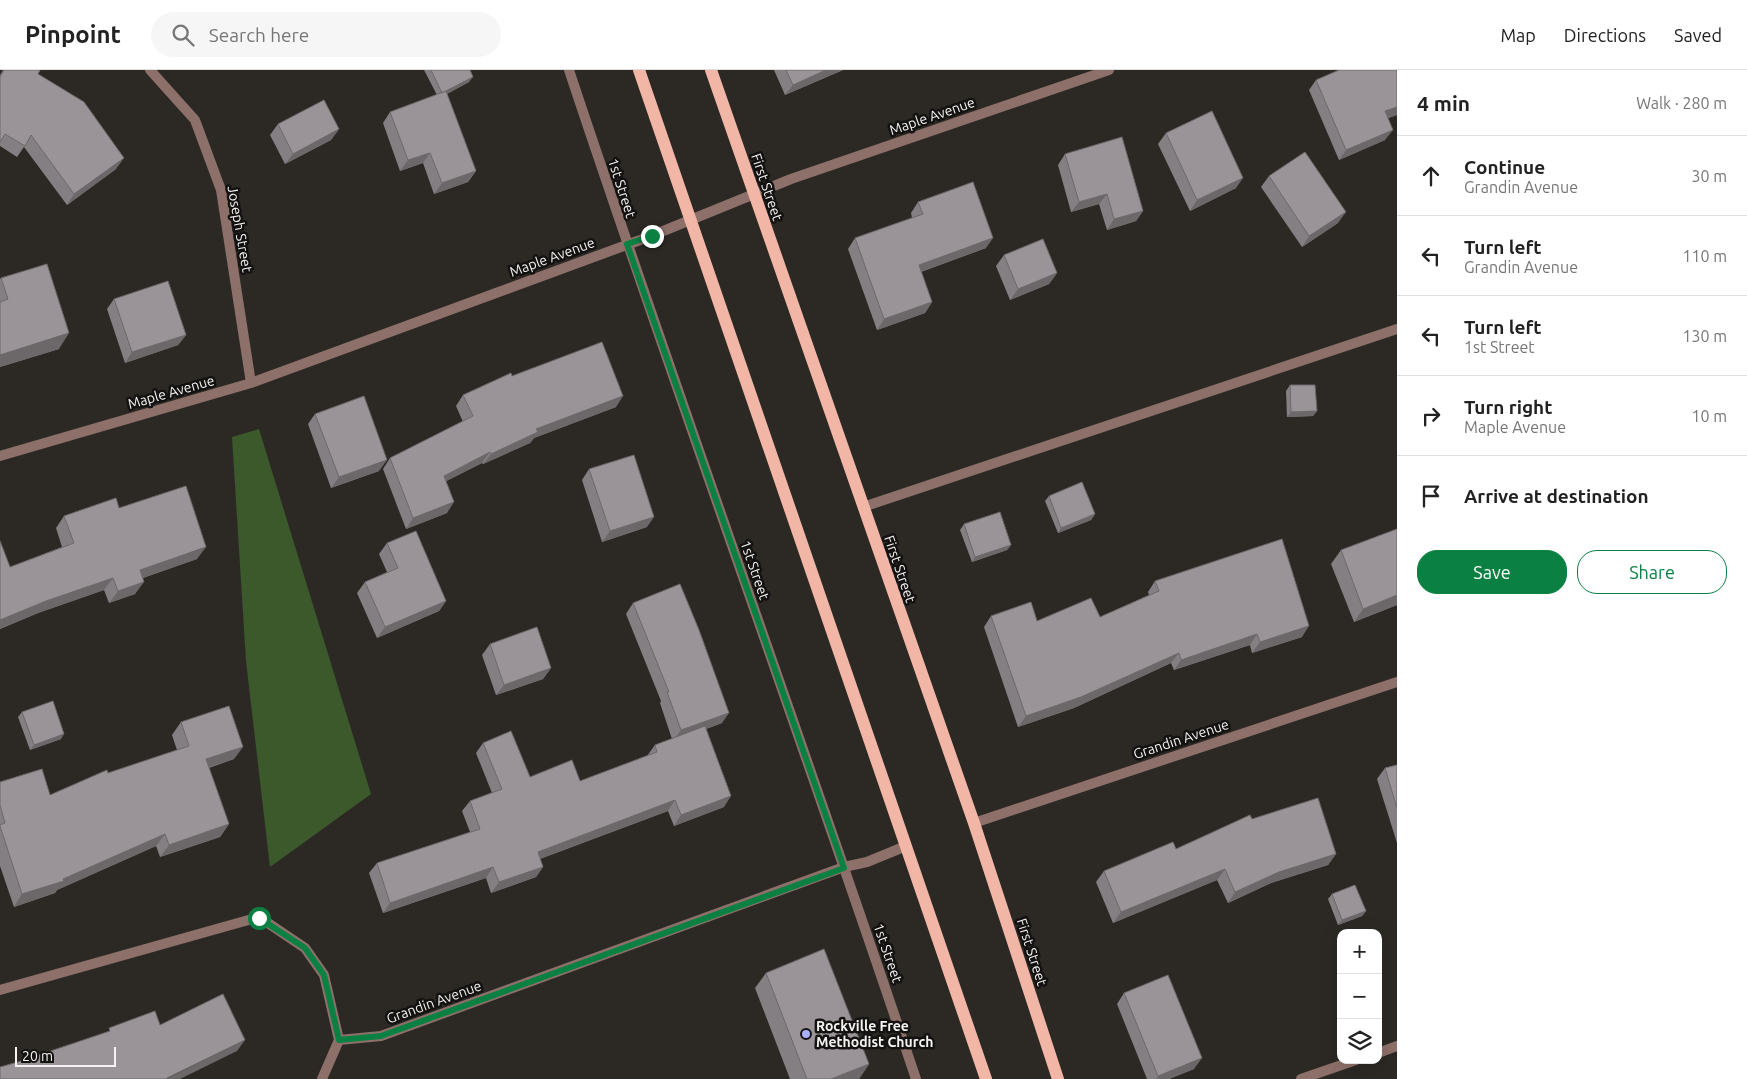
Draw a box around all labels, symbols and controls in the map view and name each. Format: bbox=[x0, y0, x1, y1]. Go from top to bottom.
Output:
search box bbox=[151, 12, 501, 57]
text: Pinpoint bbox=[25, 21, 121, 48]
icon: search bbox=[169, 21, 197, 49]
text: Search here bbox=[209, 24, 309, 46]
text: Map bbox=[1500, 25, 1536, 45]
text: Directions bbox=[1564, 25, 1646, 45]
text: Saved bbox=[1674, 25, 1722, 45]
text: 4 min bbox=[1417, 91, 1470, 115]
street label: Maple Avenue bbox=[887, 94, 977, 138]
text: Walk · 280 m bbox=[1636, 94, 1727, 112]
street label: First Street bbox=[748, 151, 786, 223]
street label: 1st Street bbox=[605, 156, 639, 220]
text: Continue bbox=[1464, 156, 1545, 178]
icon: ahead bbox=[1417, 162, 1445, 190]
text: 30 m bbox=[1691, 167, 1727, 185]
text: Grandin Avenue bbox=[1464, 178, 1578, 196]
street label: Joseph Street bbox=[225, 185, 256, 274]
route end bbox=[641, 225, 664, 248]
street label: Maple Avenue bbox=[507, 234, 597, 280]
text: Turn left bbox=[1464, 236, 1542, 258]
icon: left bbox=[1417, 242, 1445, 270]
text: 110 m bbox=[1682, 247, 1727, 265]
text: Grandin Avenue bbox=[1464, 258, 1578, 276]
text: Turn left bbox=[1464, 316, 1542, 338]
icon: left bbox=[1417, 322, 1445, 350]
text: 130 m bbox=[1682, 327, 1727, 345]
text: 1st Street bbox=[1464, 338, 1535, 356]
street label: Maple Avenue bbox=[126, 372, 216, 412]
text: Turn right bbox=[1464, 396, 1552, 418]
icon: right bbox=[1417, 402, 1445, 430]
text: 10 m bbox=[1691, 407, 1727, 425]
text: Maple Avenue bbox=[1464, 418, 1566, 436]
icon: arrive bbox=[1417, 482, 1445, 510]
text: Arrive at destination bbox=[1464, 485, 1649, 507]
street label: First Street bbox=[881, 533, 919, 605]
street label: 1st Street bbox=[737, 538, 773, 602]
button: Save bbox=[1417, 550, 1567, 594]
button: Share bbox=[1577, 550, 1727, 594]
street label: Grandin Avenue bbox=[1131, 716, 1231, 762]
route start bbox=[248, 907, 271, 930]
street label: First Street bbox=[1014, 916, 1051, 988]
street label: 1st Street bbox=[870, 921, 906, 985]
map controls bbox=[1337, 929, 1382, 1064]
button: + bbox=[1337, 929, 1382, 974]
button: − bbox=[1337, 974, 1382, 1019]
street label: Grandin Avenue bbox=[384, 977, 484, 1027]
place label: Rockville Free Methodist Church bbox=[816, 1018, 933, 1050]
button: layers bbox=[1337, 1019, 1382, 1064]
marker: Rockville Free Methodist Church bbox=[800, 1028, 812, 1040]
scale bar bbox=[15, 1044, 116, 1067]
text: 20 m bbox=[22, 1048, 53, 1064]

